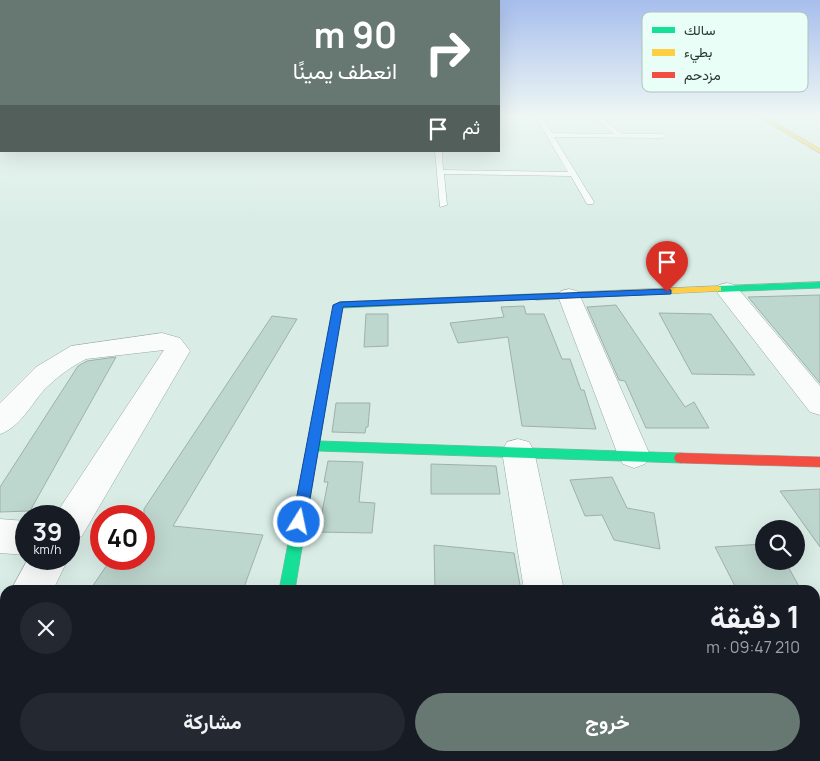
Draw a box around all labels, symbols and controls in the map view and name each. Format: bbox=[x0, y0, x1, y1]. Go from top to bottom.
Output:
text: 90 m bbox=[314, 11, 397, 59]
legend bbox=[642, 12, 808, 92]
icon: right bbox=[415, 20, 480, 85]
text: سالك bbox=[684, 20, 715, 39]
text: بطيء bbox=[684, 42, 712, 64]
text: انعطف يمينًا bbox=[293, 56, 397, 86]
text: مزدحم bbox=[684, 65, 721, 84]
text: ثم bbox=[462, 114, 480, 140]
icon: arrive bbox=[424, 115, 452, 143]
pin bbox=[646, 241, 688, 292]
icon: arrive bbox=[653, 248, 681, 276]
position arrow bbox=[272, 495, 324, 547]
speed limit sign: 40 bbox=[90, 505, 155, 570]
text: 39 bbox=[32, 514, 63, 549]
map controls bbox=[755, 520, 805, 570]
button: search bbox=[755, 520, 805, 570]
text: km/h bbox=[34, 541, 61, 558]
text: 1 دقيقة bbox=[710, 596, 800, 637]
button: close bbox=[20, 602, 72, 654]
text: 210 m · 09:47 bbox=[706, 636, 800, 658]
button: مشاركة bbox=[20, 693, 405, 751]
button: خروج bbox=[415, 693, 800, 751]

